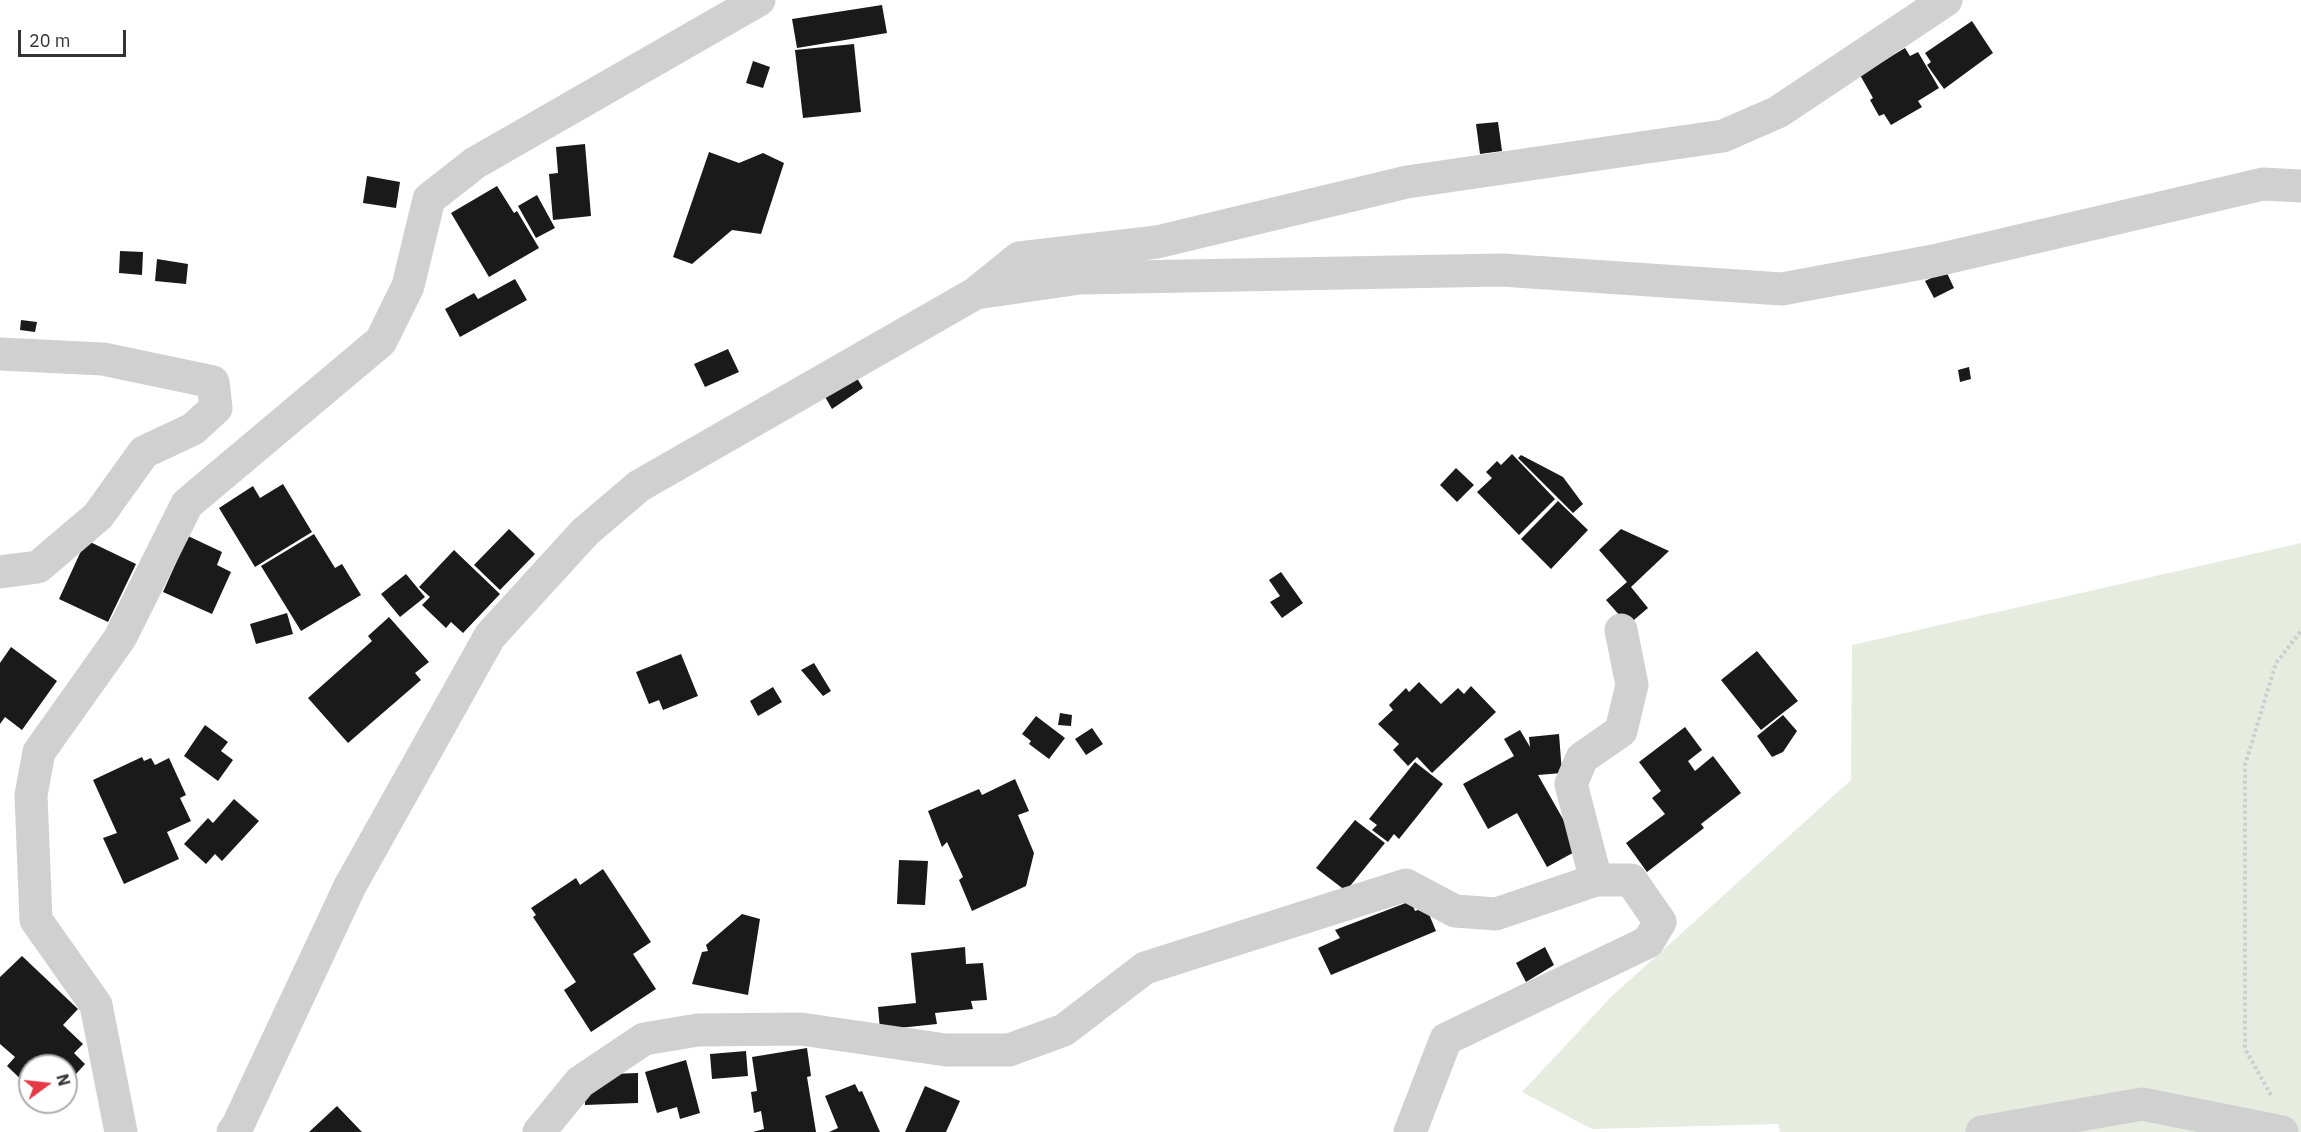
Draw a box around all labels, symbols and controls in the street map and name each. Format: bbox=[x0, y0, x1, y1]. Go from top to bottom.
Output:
scale bar bbox=[21, 18, 129, 56]
text: 20 m bbox=[29, 29, 71, 52]
north arrow bbox=[18, 1054, 78, 1114]
text: N bbox=[52, 1072, 75, 1088]

